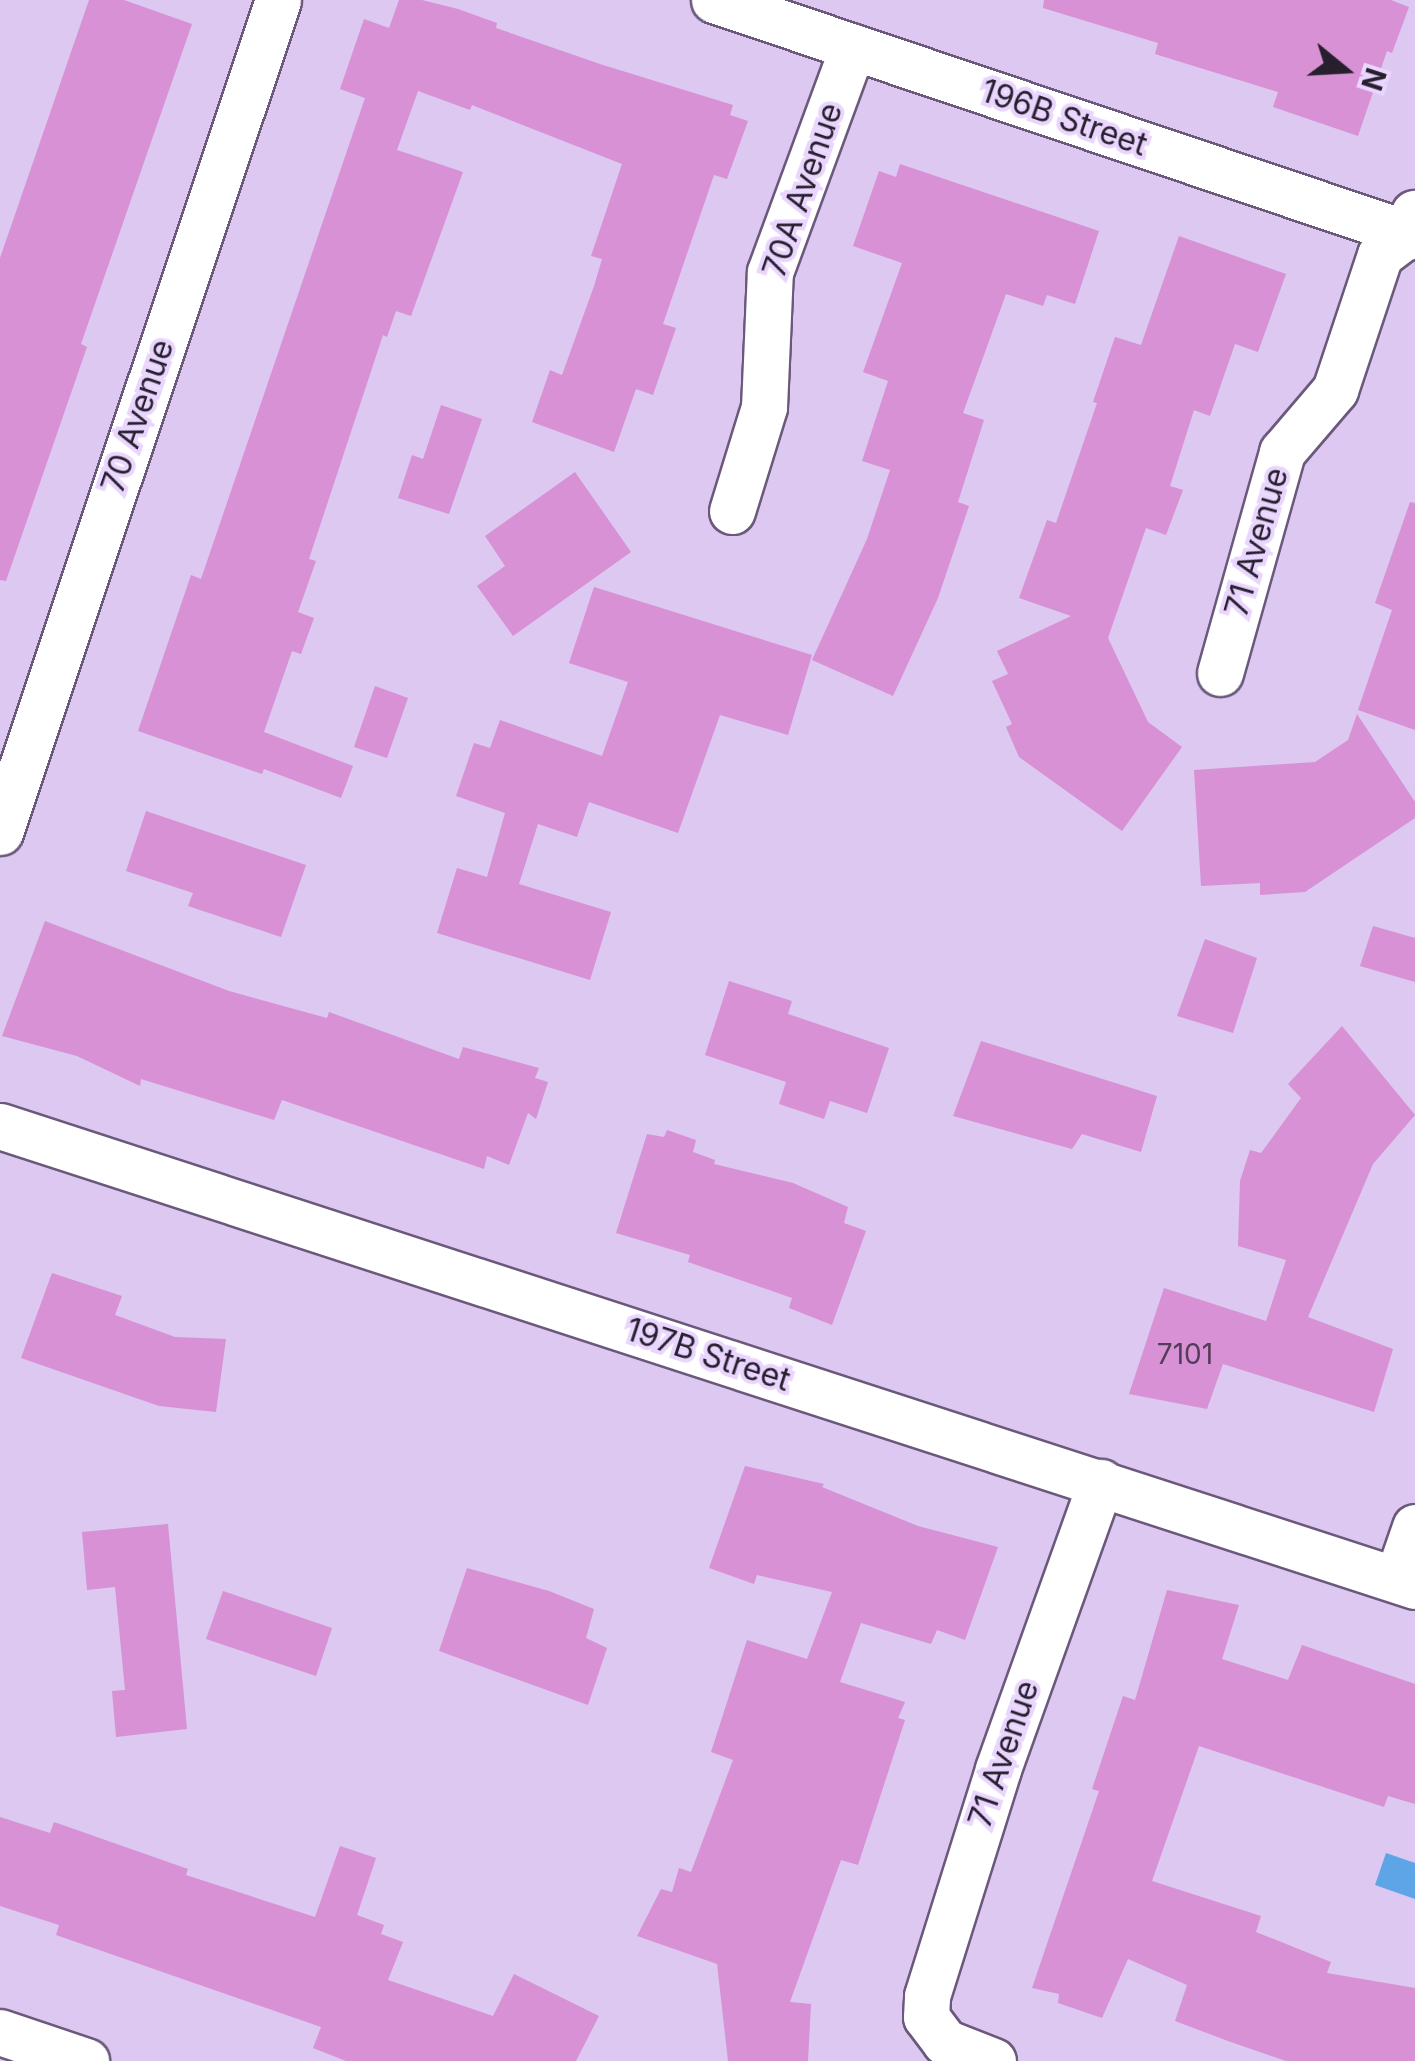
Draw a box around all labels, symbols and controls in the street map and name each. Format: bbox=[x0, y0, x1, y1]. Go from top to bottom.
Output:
north arrow bbox=[1295, 20, 1395, 120]
text: N bbox=[1354, 64, 1393, 95]
street label: 196B Street bbox=[976, 72, 1152, 164]
street label: 70A Avenue bbox=[755, 98, 851, 282]
street label: 70 Avenue bbox=[94, 334, 182, 498]
street label: 71 Avenue bbox=[1218, 463, 1296, 621]
street label: 197B Street bbox=[621, 1310, 795, 1400]
house number: 7101 bbox=[1157, 1337, 1213, 1371]
street label: 71 Avenue bbox=[961, 1676, 1047, 1832]

